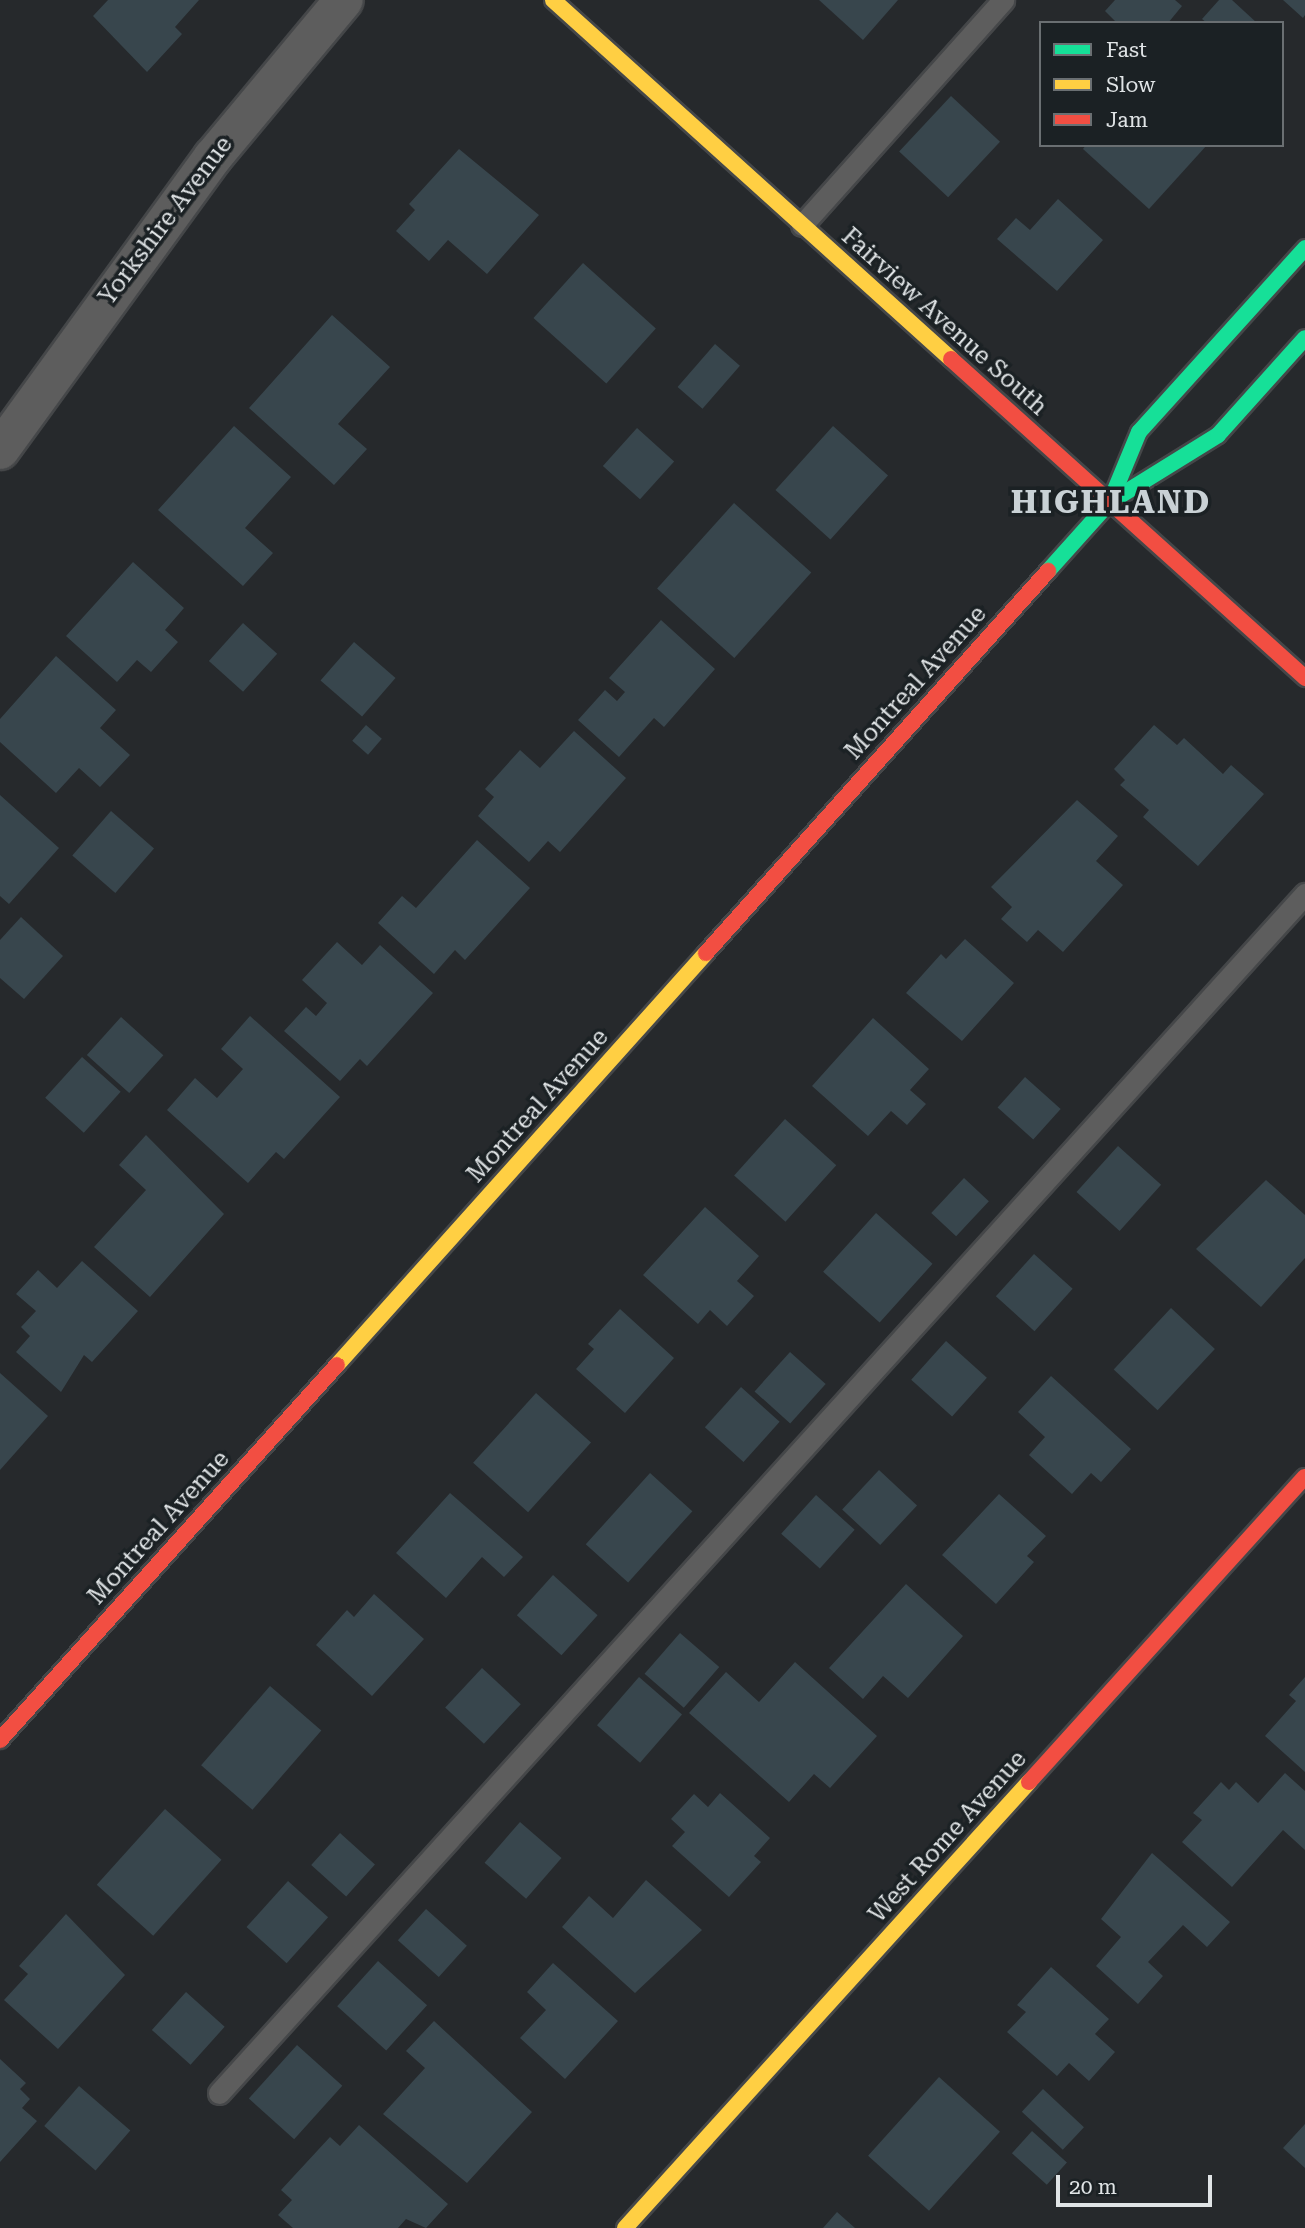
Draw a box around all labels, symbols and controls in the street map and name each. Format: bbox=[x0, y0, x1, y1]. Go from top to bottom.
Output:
legend bbox=[1039, 21, 1284, 147]
text: Fast bbox=[1106, 38, 1147, 62]
text: Slow bbox=[1106, 73, 1155, 97]
text: Jam bbox=[1106, 108, 1148, 132]
street label: Yorkshire Avenue bbox=[93, 131, 239, 311]
street label: Fairview Avenue South bbox=[835, 222, 1053, 422]
district label: HIGHLAND bbox=[1012, 483, 1210, 521]
street label: Montreal Avenue bbox=[839, 600, 993, 766]
street label: Montreal Avenue bbox=[461, 1023, 615, 1189]
street label: Montreal Avenue bbox=[82, 1445, 236, 1611]
street label: West Rome Avenue bbox=[863, 1745, 1033, 1929]
scale bar bbox=[1060, 2162, 1216, 2206]
text: 20 m bbox=[1069, 2175, 1117, 2199]

